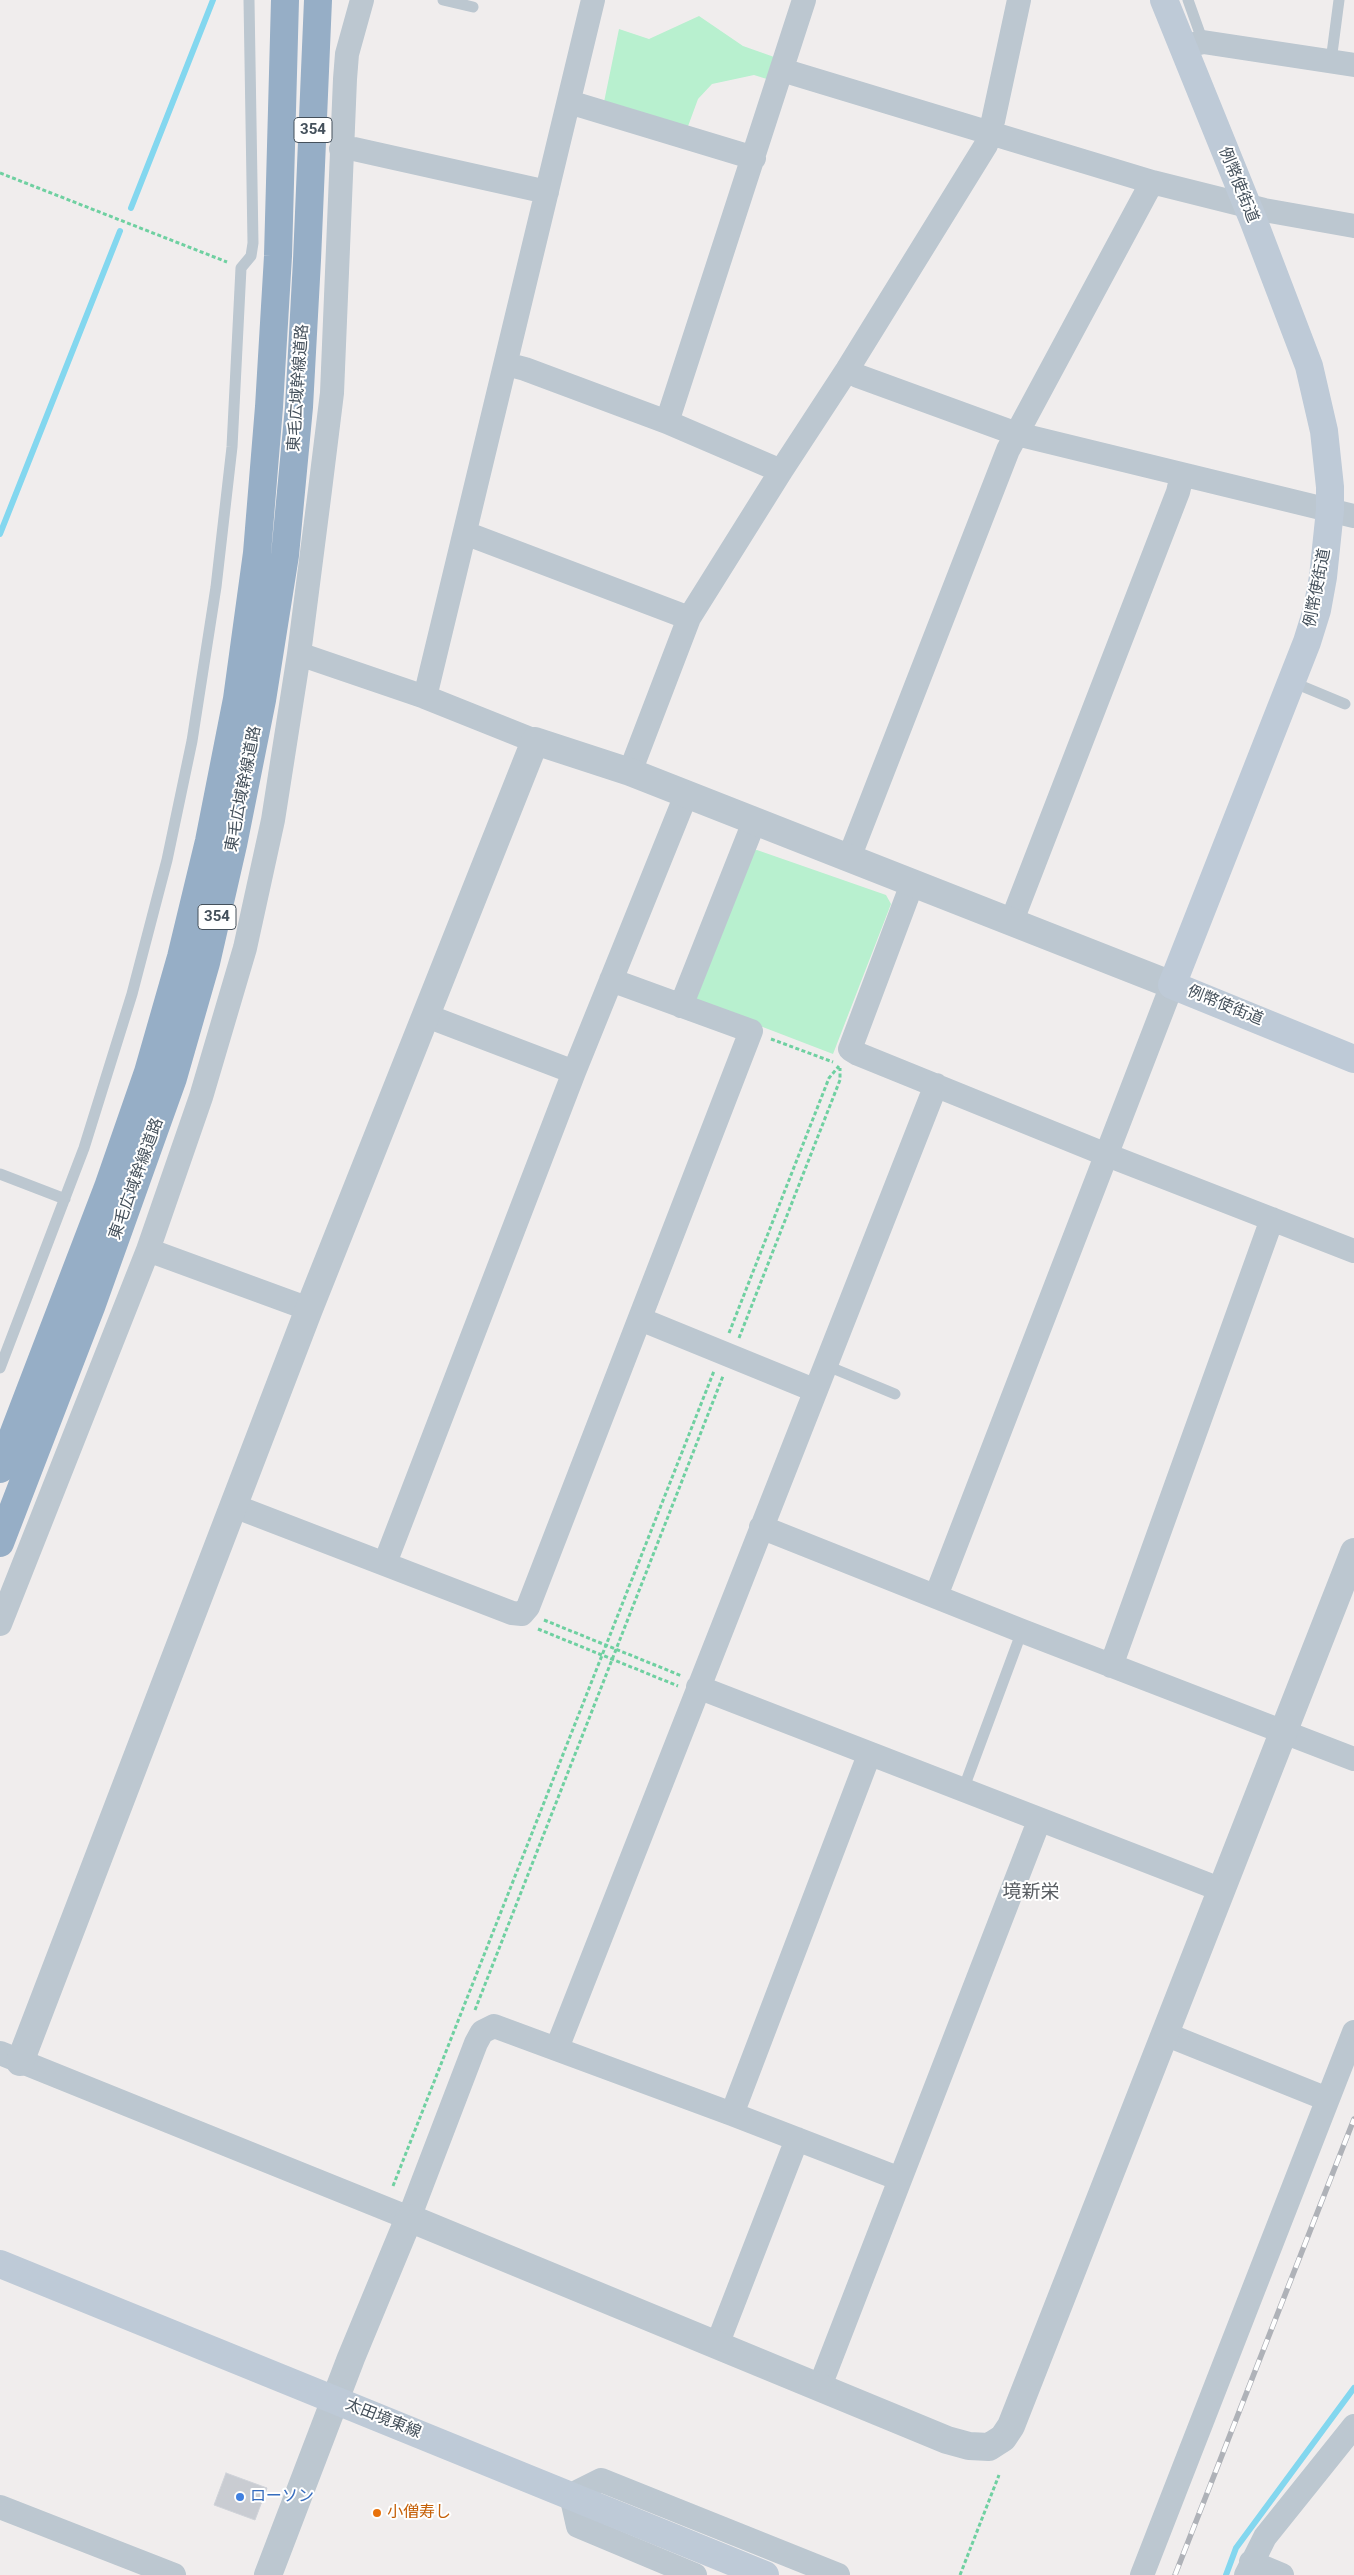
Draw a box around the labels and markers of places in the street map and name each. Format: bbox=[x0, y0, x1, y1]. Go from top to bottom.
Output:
place label: ローソン bbox=[250, 2487, 314, 2507]
marker: ローソン bbox=[234, 2491, 246, 2503]
place label: 小僧寿し bbox=[387, 2503, 451, 2523]
marker: 小僧寿し bbox=[371, 2507, 383, 2519]

